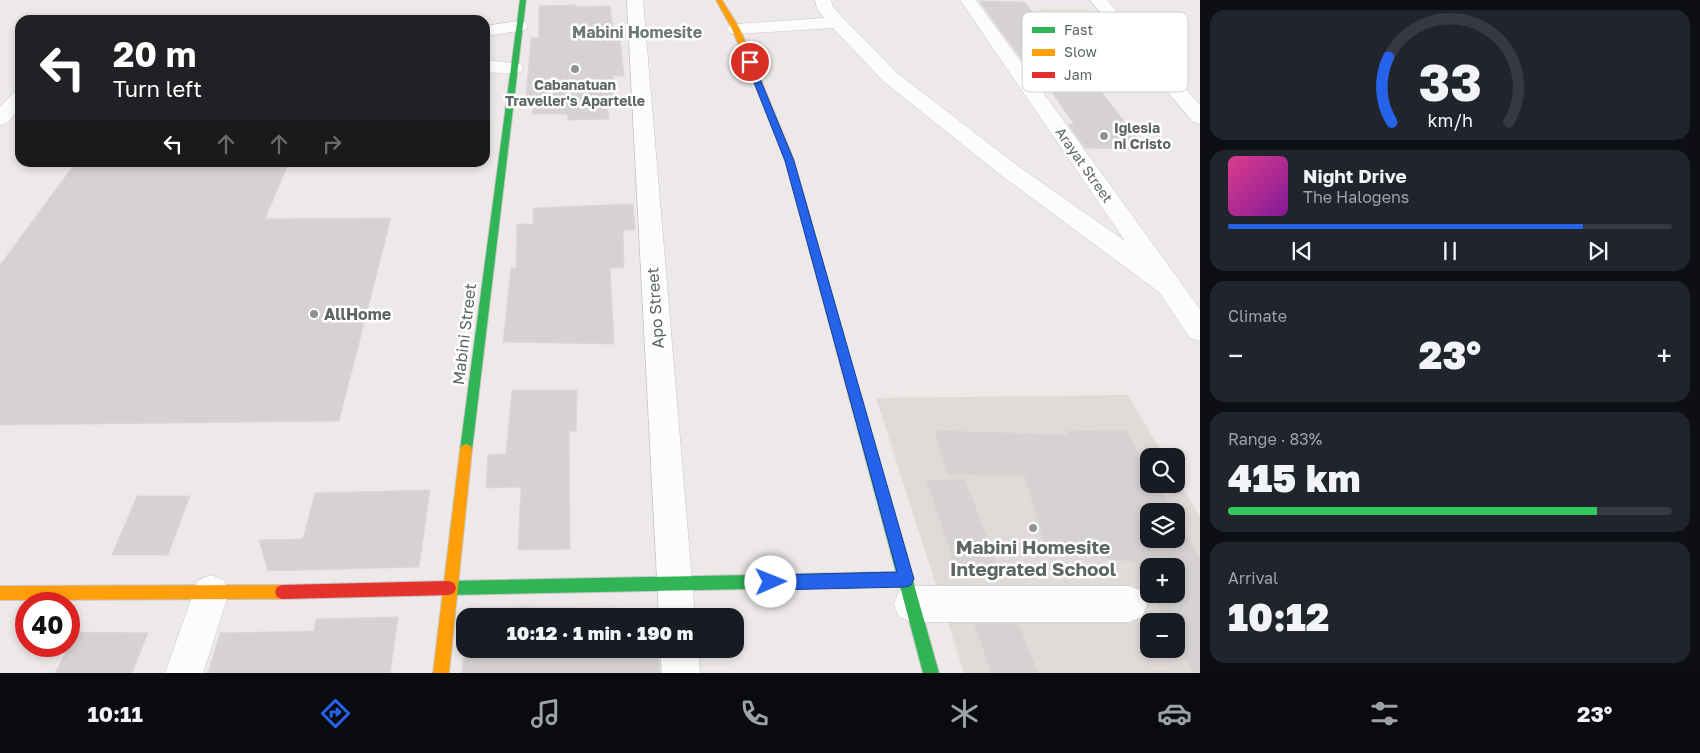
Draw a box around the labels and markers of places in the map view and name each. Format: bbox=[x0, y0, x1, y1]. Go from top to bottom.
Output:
pin bbox=[729, 41, 771, 83]
marker: Cabanatuan Traveller's Apartelle bbox=[569, 63, 581, 75]
place label: Cabanatuan Traveller's Apartelle bbox=[505, 76, 645, 109]
place label: Iglesia ni Cristo bbox=[1114, 119, 1171, 152]
marker: Iglesia ni Cristo bbox=[1098, 130, 1110, 142]
place label: AllHome bbox=[324, 304, 391, 324]
marker: AllHome bbox=[308, 308, 320, 320]
marker: Mabini Homesite Integrated School bbox=[1027, 522, 1039, 534]
place label: Mabini Homesite Integrated School bbox=[950, 535, 1116, 580]

